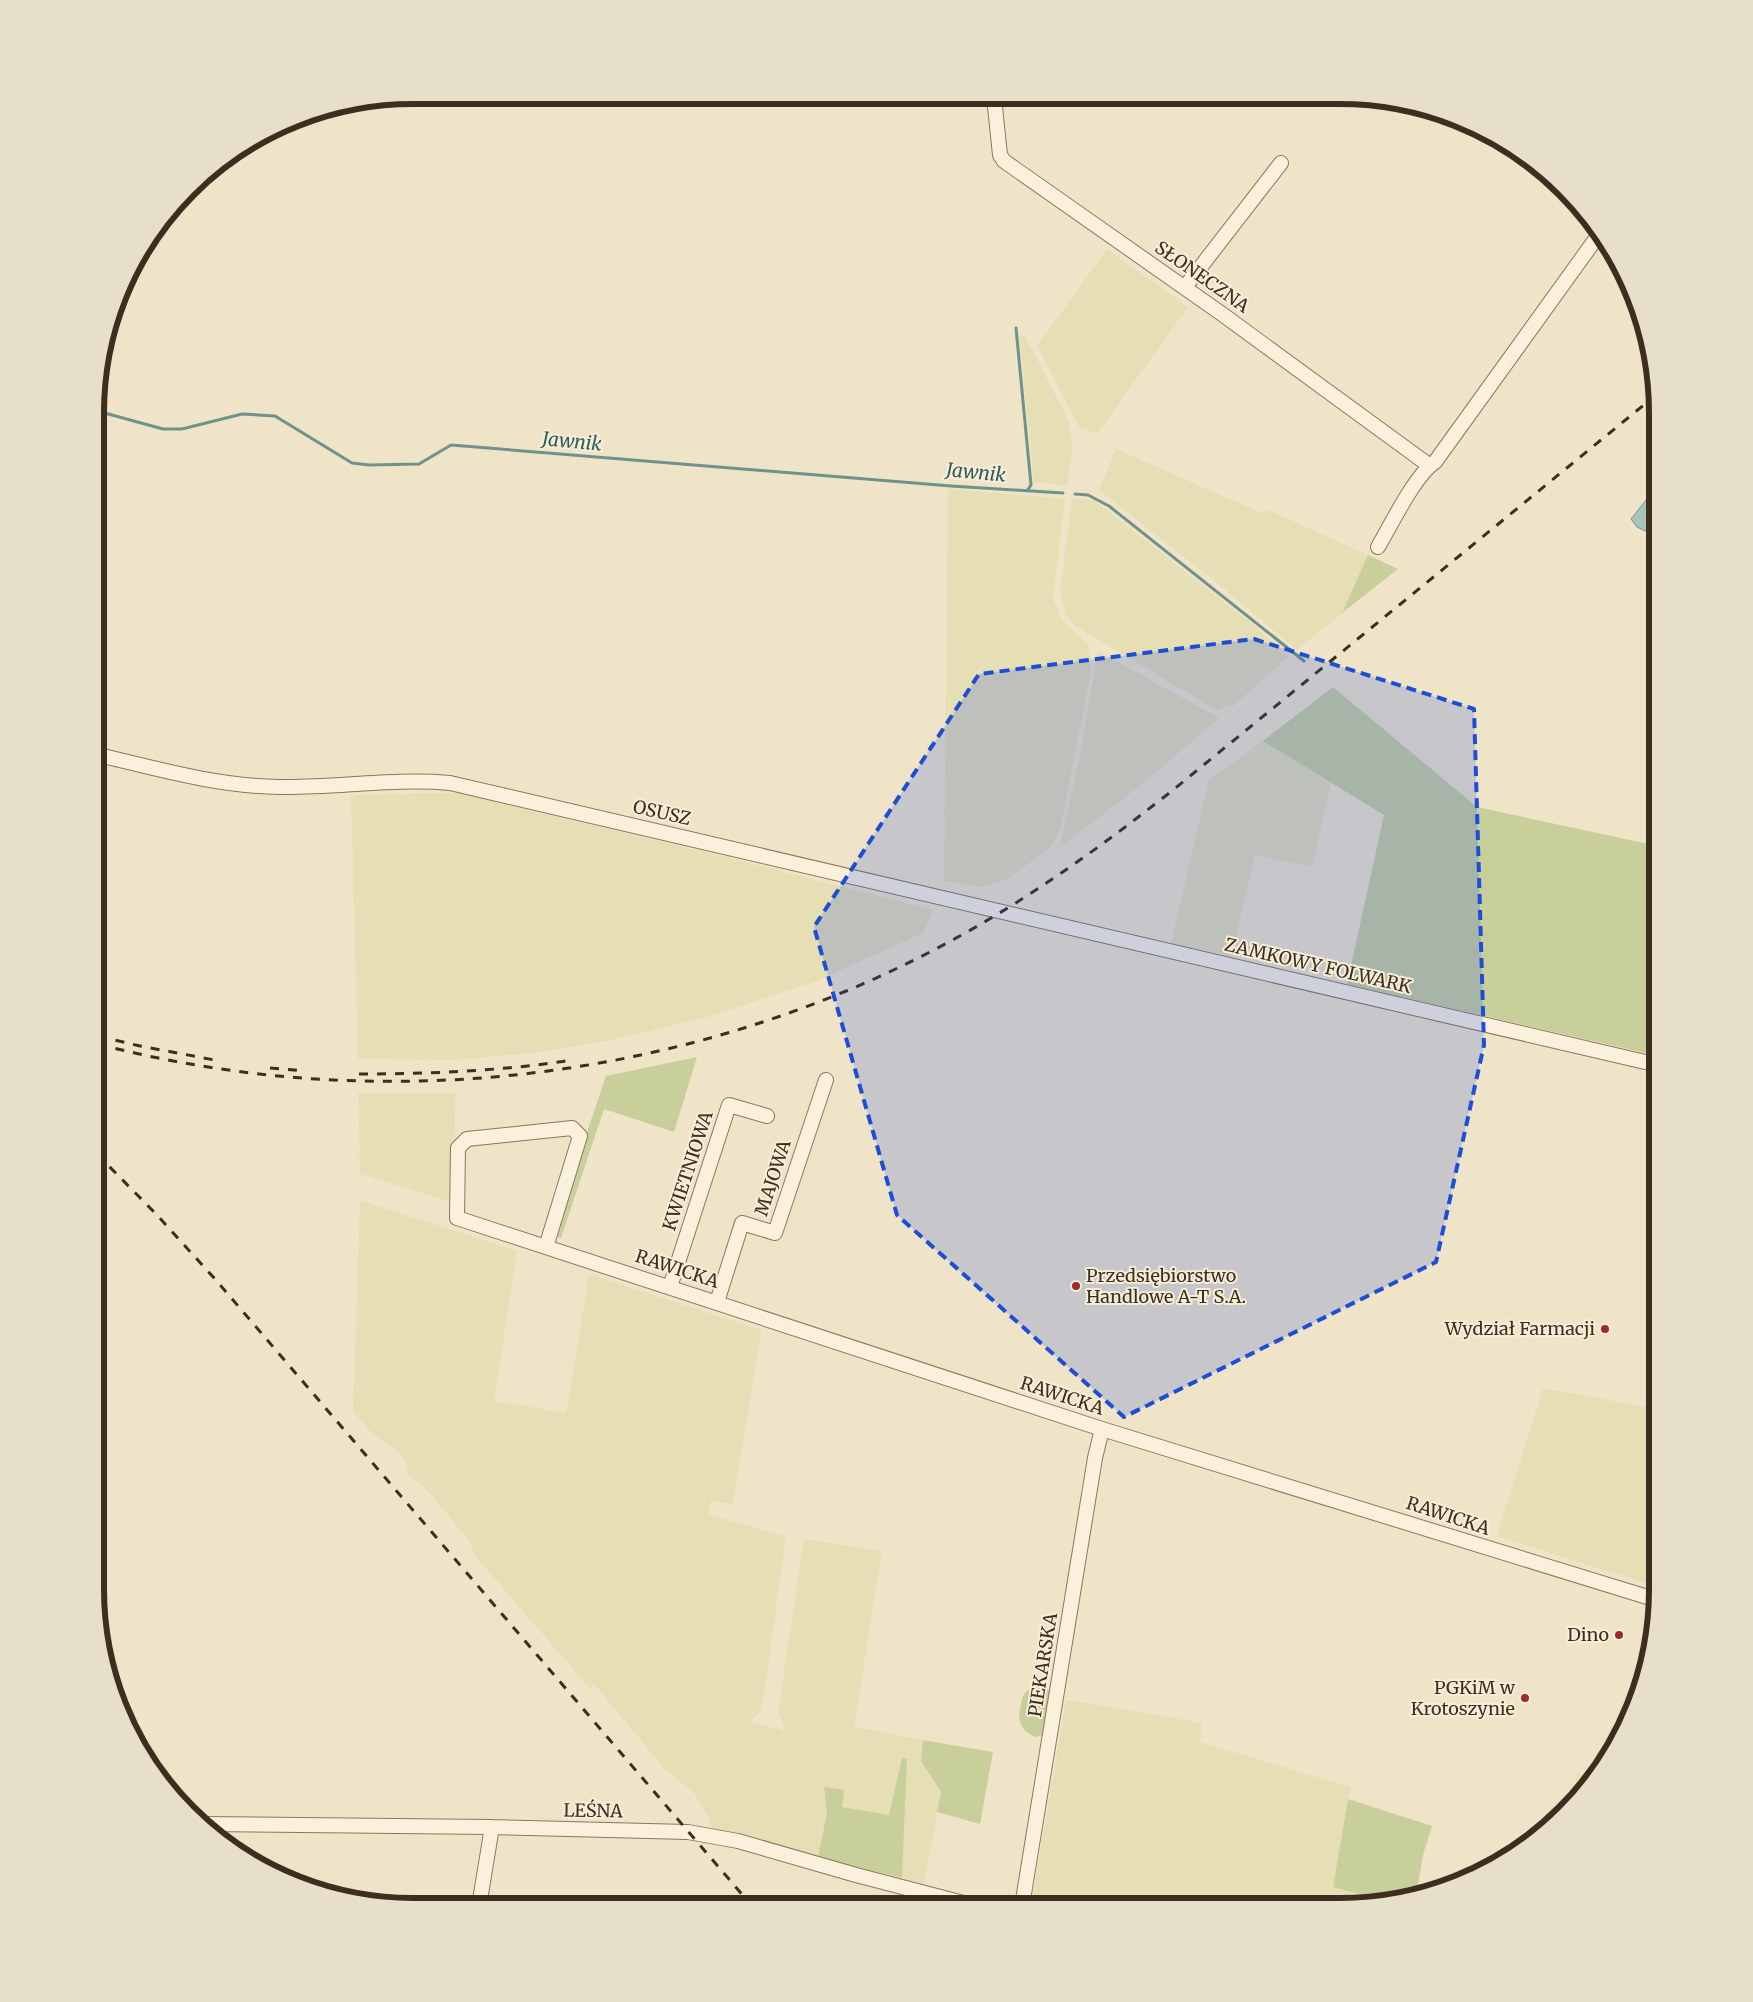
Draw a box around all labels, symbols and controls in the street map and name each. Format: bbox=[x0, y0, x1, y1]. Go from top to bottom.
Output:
street label: SŁONECZNA bbox=[1151, 236, 1254, 318]
water label: Jawnik bbox=[539, 426, 603, 456]
water label: Jawnik bbox=[943, 457, 1007, 487]
street label: OSUSZ bbox=[631, 795, 693, 830]
street label: ZAMKOWY FOLWARK bbox=[1222, 933, 1414, 998]
street label: KWIETNIOWA bbox=[657, 1108, 718, 1233]
street label: MAJOWA bbox=[749, 1137, 796, 1219]
street label: RAWICKA bbox=[632, 1244, 722, 1293]
place label: Przedsiębiorstwo Handlowe A-T S.A. bbox=[1086, 1264, 1246, 1308]
marker: Przedsiębiorstwo Handlowe A-T S.A. bbox=[1070, 1280, 1082, 1292]
place label: Wydział Farmacji bbox=[1444, 1317, 1595, 1340]
marker: Wydział Farmacji bbox=[1599, 1323, 1611, 1335]
street label: RAWICKA bbox=[1017, 1371, 1107, 1420]
street label: RAWICKA bbox=[1403, 1491, 1493, 1540]
street label: PIEKARSKA bbox=[1023, 1611, 1062, 1719]
place label: Dino bbox=[1567, 1623, 1609, 1646]
marker: Dino bbox=[1613, 1629, 1625, 1641]
place label: PGKiM w Krotoszynie bbox=[1411, 1676, 1516, 1720]
marker: PGKiM w Krotoszynie bbox=[1519, 1692, 1531, 1704]
street label: LEŚNA bbox=[563, 1798, 623, 1823]

